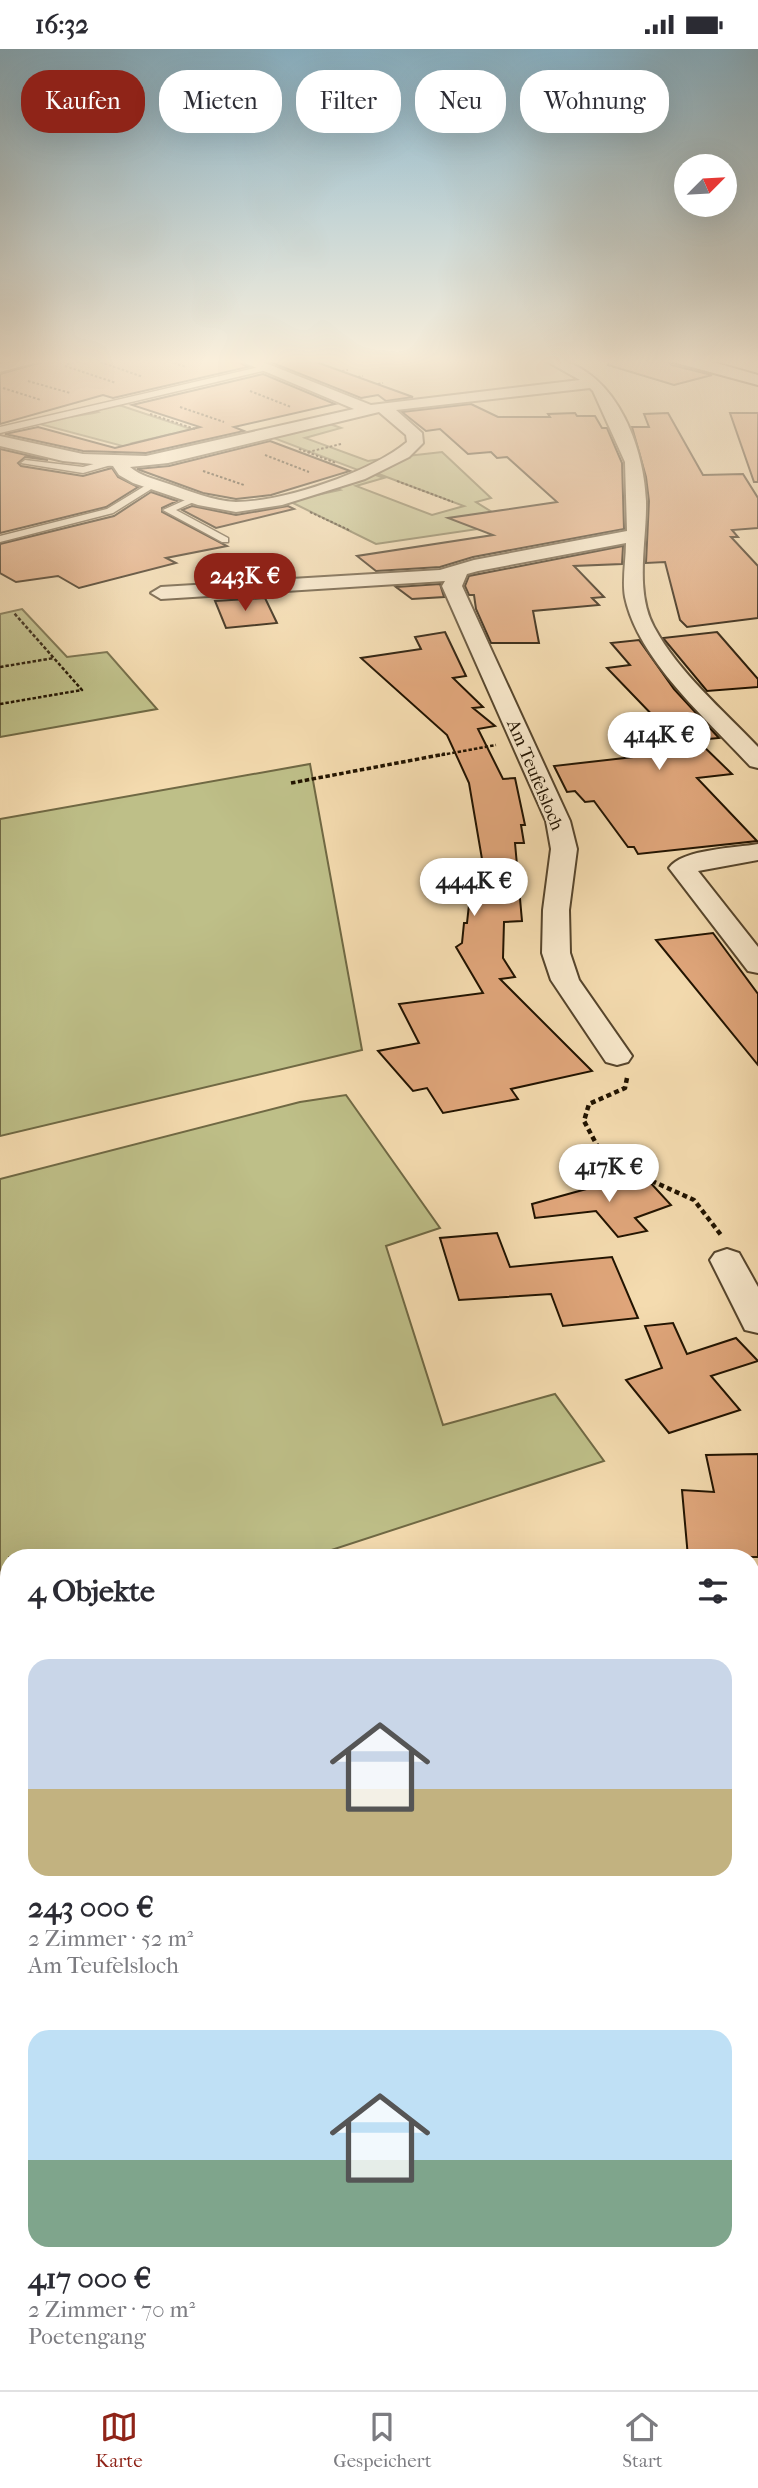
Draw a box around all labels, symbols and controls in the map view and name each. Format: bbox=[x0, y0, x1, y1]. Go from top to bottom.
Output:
text: 16:32 bbox=[35, 9, 89, 40]
chip: Kaufen bbox=[21, 70, 145, 133]
chip: Mieten bbox=[159, 70, 282, 133]
chip: Filter bbox=[296, 70, 401, 133]
chip: Neu bbox=[415, 70, 506, 133]
chip: Wohnung bbox=[520, 70, 669, 133]
north arrow bbox=[674, 154, 737, 217]
map controls bbox=[674, 154, 737, 217]
pin: 243K € bbox=[188, 553, 302, 613]
text: 243K € bbox=[210, 562, 280, 589]
pin: 414K € bbox=[602, 713, 716, 772]
street label: Am Teufelsloch bbox=[502, 716, 568, 833]
text: 414K € bbox=[624, 721, 694, 748]
pin: 444K € bbox=[417, 859, 531, 918]
text: 444K € bbox=[436, 867, 512, 894]
pin: 417K € bbox=[552, 1145, 666, 1204]
text: 417K € bbox=[575, 1153, 643, 1180]
icon: filters bbox=[694, 1572, 732, 1610]
text: 4 Objekte bbox=[28, 1574, 155, 1609]
icon: home bbox=[317, 1704, 443, 1830]
text: 243 000 € bbox=[28, 1890, 154, 1925]
text: 2 Zimmer · 52 m² bbox=[28, 1925, 193, 1952]
text: Am Teufelsloch bbox=[28, 1952, 179, 1979]
icon: home bbox=[317, 2075, 443, 2201]
text: 417 000 € bbox=[28, 2261, 151, 2296]
text: 2 Zimmer · 70 m² bbox=[28, 2296, 195, 2323]
text: Poetengang bbox=[28, 2323, 146, 2350]
tab: Karte bbox=[95, 2408, 143, 2472]
tab: Gespeichert bbox=[333, 2408, 432, 2472]
tab: Start bbox=[622, 2408, 663, 2472]

